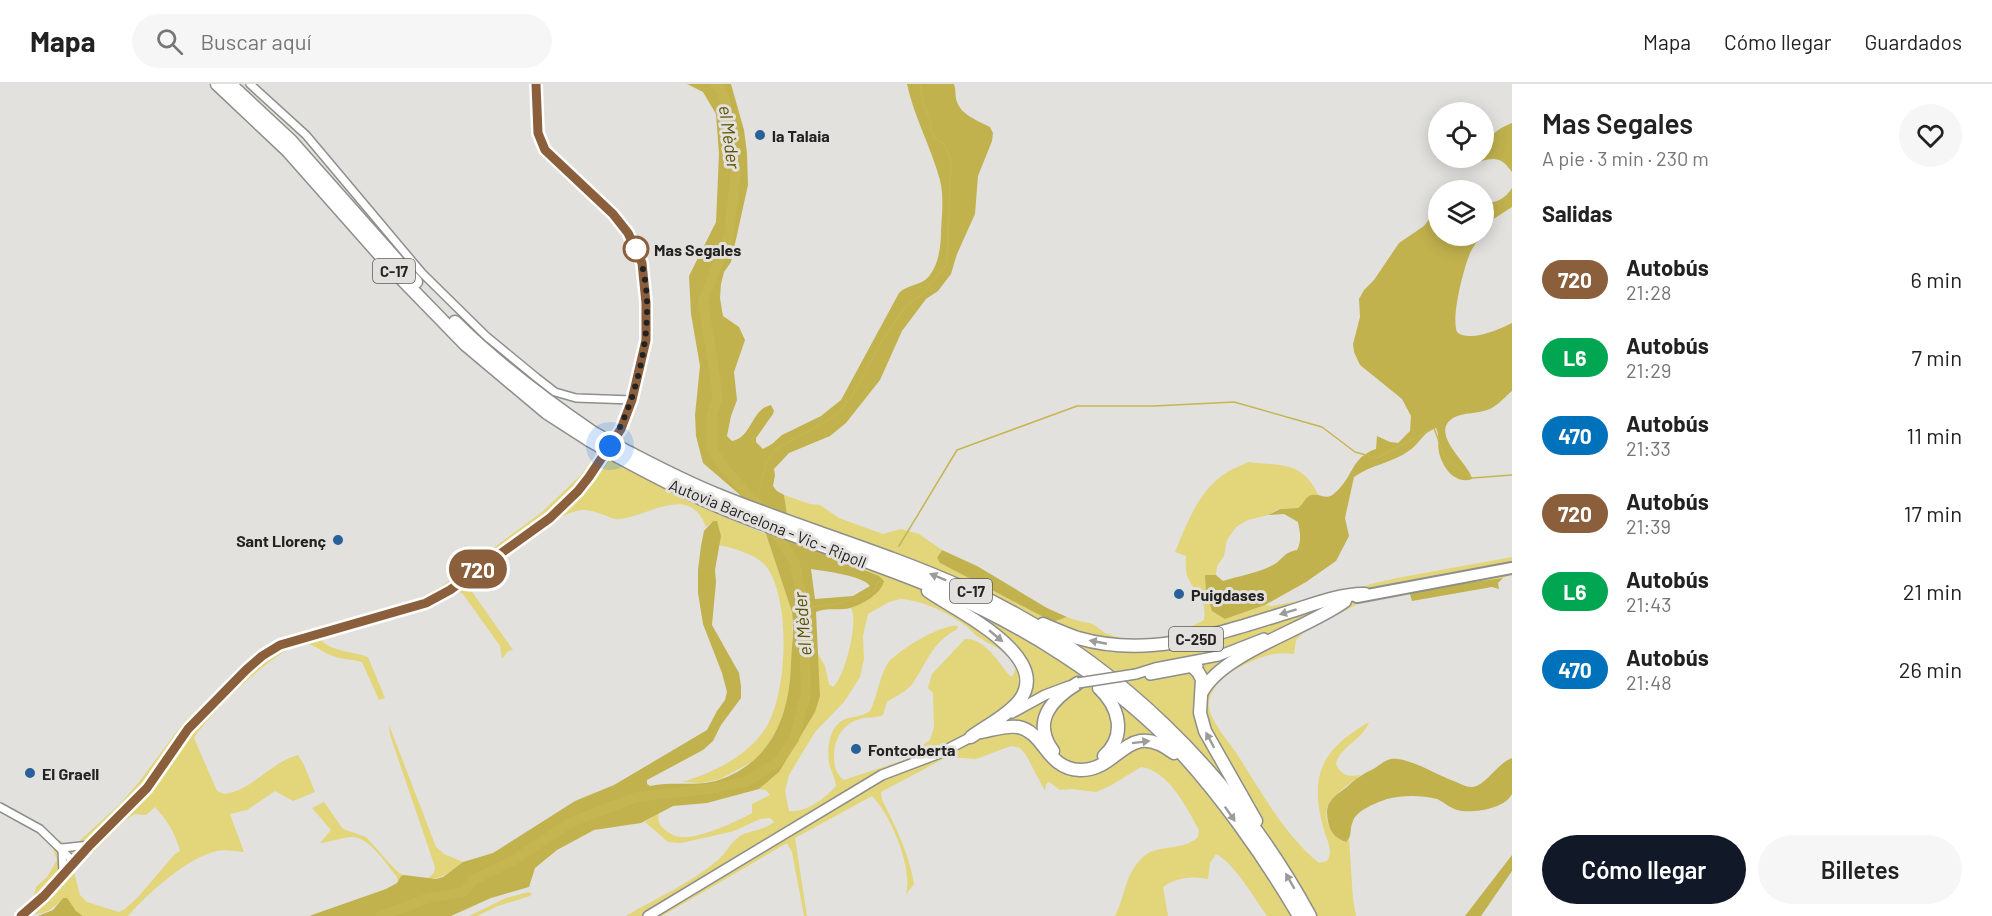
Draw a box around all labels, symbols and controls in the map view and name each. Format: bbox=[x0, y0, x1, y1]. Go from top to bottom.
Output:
search box bbox=[132, 14, 552, 68]
text: Mapa bbox=[30, 24, 96, 58]
icon: search bbox=[153, 25, 186, 58]
text: Buscar aquí bbox=[201, 28, 311, 54]
text: Mapa bbox=[1643, 29, 1691, 54]
text: Cómo llegar bbox=[1724, 29, 1831, 54]
text: Guardados bbox=[1864, 29, 1962, 54]
map controls bbox=[1428, 102, 1494, 246]
button: locate bbox=[1428, 102, 1494, 168]
water label: el Mèder bbox=[715, 104, 745, 171]
button: heart bbox=[1899, 104, 1962, 167]
text: Mas Segales bbox=[1542, 106, 1693, 140]
place label: la Talaia bbox=[772, 126, 830, 145]
marker: la Talaia bbox=[753, 128, 767, 142]
text: A pie · 3 min · 230 m bbox=[1542, 146, 1709, 170]
button: layers bbox=[1428, 180, 1494, 246]
text: Salidas bbox=[1542, 200, 1613, 226]
marker: Mas Segales bbox=[623, 236, 649, 262]
place label: Mas Segales bbox=[654, 240, 741, 259]
text: Autobús bbox=[1626, 254, 1709, 280]
road number: C-17 bbox=[373, 259, 415, 283]
text: 6 min bbox=[1911, 266, 1962, 292]
text: 720 bbox=[1558, 267, 1592, 292]
text: 21:28 bbox=[1626, 280, 1671, 304]
text: Autobús bbox=[1626, 332, 1709, 358]
text: 7 min bbox=[1912, 344, 1962, 370]
text: L6 bbox=[1563, 345, 1587, 370]
text: 21:29 bbox=[1626, 358, 1671, 382]
text: Autobús bbox=[1626, 410, 1709, 436]
text: 11 min bbox=[1906, 422, 1962, 448]
text: 470 bbox=[1558, 423, 1592, 448]
your location bbox=[595, 431, 625, 461]
text: 21:33 bbox=[1626, 436, 1671, 460]
street label: Autovia Barcelona - Vic - Ripoll bbox=[667, 475, 869, 571]
text: Autobús bbox=[1626, 488, 1709, 514]
text: 17 min bbox=[1904, 500, 1962, 526]
text: 720 bbox=[1558, 501, 1592, 526]
text: 21:39 bbox=[1626, 514, 1671, 538]
place label: Sant Llorenç bbox=[236, 531, 326, 550]
marker: Sant Llorenç bbox=[331, 533, 345, 547]
line badge: 720 bbox=[444, 550, 512, 588]
text: 720 bbox=[461, 557, 495, 582]
text: Autobús bbox=[1626, 566, 1709, 592]
one-way arrow bbox=[929, 572, 947, 581]
text: 21 min bbox=[1903, 578, 1962, 604]
road number: C-17 bbox=[950, 579, 992, 603]
text: L6 bbox=[1563, 579, 1587, 604]
place label: Puigdases bbox=[1191, 585, 1264, 604]
marker: Puigdases bbox=[1172, 587, 1186, 601]
water label: el Mèder bbox=[788, 591, 816, 657]
text: 21:43 bbox=[1626, 592, 1672, 616]
one-way arrow bbox=[1279, 608, 1297, 617]
road number: C-25D bbox=[1169, 627, 1223, 651]
one-way arrow bbox=[988, 629, 1003, 642]
one-way arrow bbox=[1088, 637, 1107, 646]
text: Autobús bbox=[1626, 644, 1709, 670]
text: 26 min bbox=[1899, 656, 1962, 682]
text: 470 bbox=[1558, 657, 1592, 682]
text: 21:48 bbox=[1626, 670, 1672, 694]
one-way arrow bbox=[1205, 732, 1215, 749]
one-way arrow bbox=[1132, 737, 1151, 747]
place label: Fontcoberta bbox=[868, 740, 956, 759]
marker: Fontcoberta bbox=[849, 742, 863, 756]
place label: El Graell bbox=[42, 764, 99, 783]
marker: El Graell bbox=[23, 766, 37, 780]
one-way arrow bbox=[1224, 806, 1235, 822]
button: Cómo llegar bbox=[1542, 835, 1746, 904]
button: Billetes bbox=[1758, 835, 1962, 904]
one-way arrow bbox=[1285, 873, 1296, 889]

